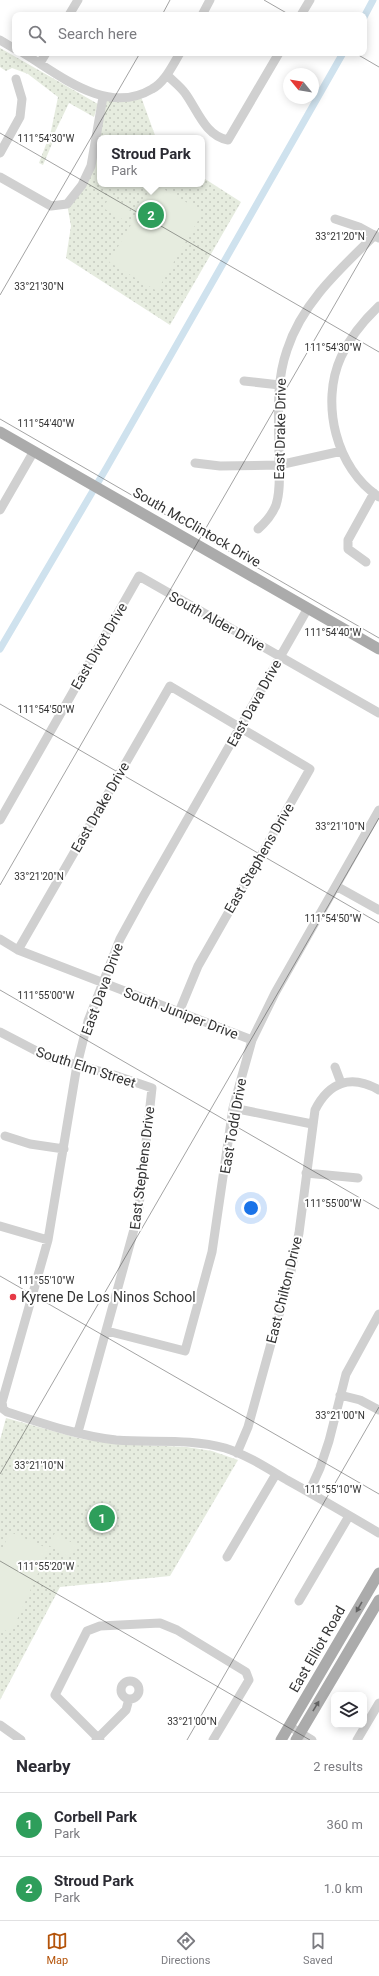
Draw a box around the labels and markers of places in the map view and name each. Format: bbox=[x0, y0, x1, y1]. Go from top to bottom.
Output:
pin: 2 bbox=[138, 200, 164, 230]
place label: Kyrene De Los Ninos School bbox=[21, 1289, 196, 1305]
marker: Kyrene De Los Ninos School bbox=[8, 1292, 18, 1302]
pin: 1 bbox=[89, 1503, 115, 1533]

